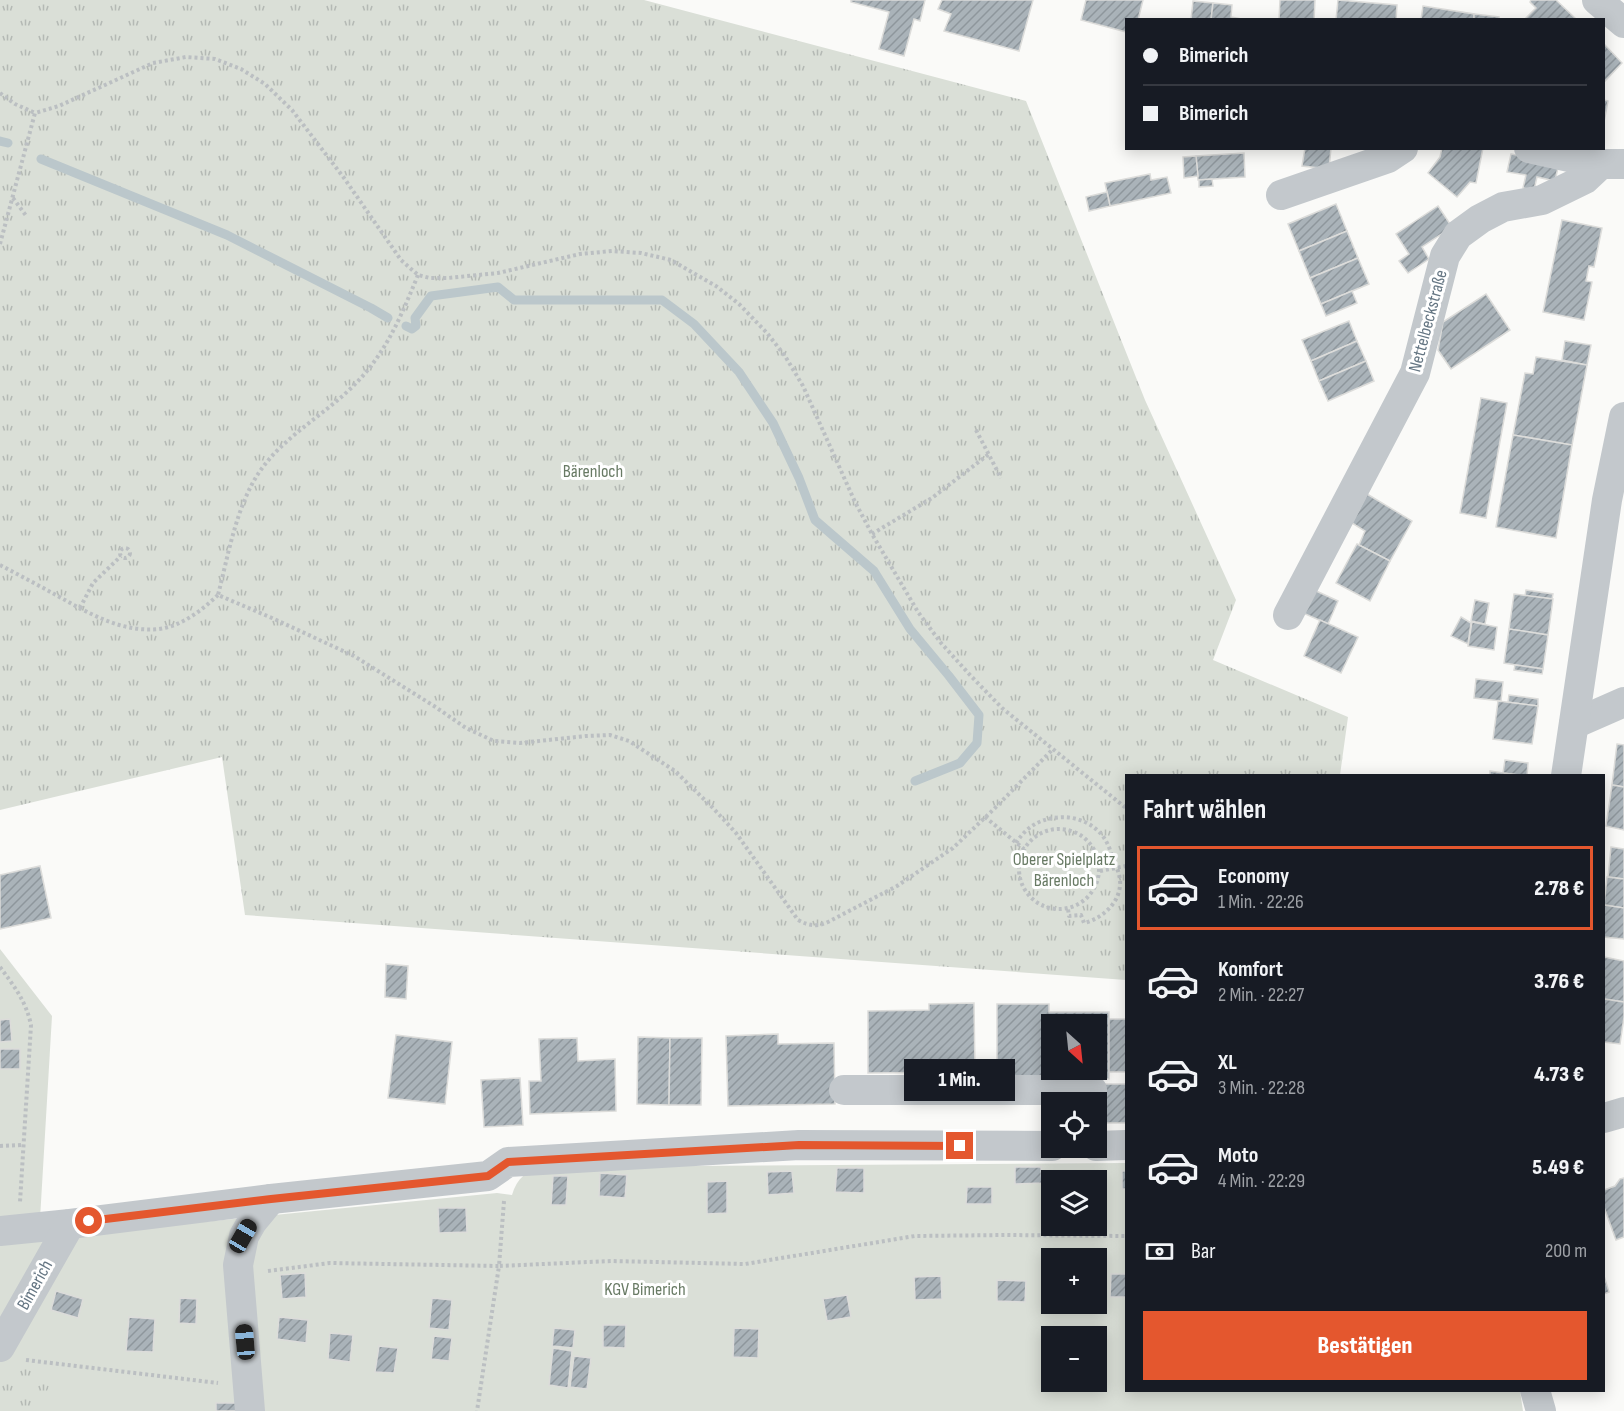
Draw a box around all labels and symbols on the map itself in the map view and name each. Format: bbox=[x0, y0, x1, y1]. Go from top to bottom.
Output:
street label: Nettelbeckstraße bbox=[1404, 268, 1452, 374]
park label: Bärenloch bbox=[563, 461, 623, 482]
park label: Oberer Spielplatz Bärenloch bbox=[1013, 849, 1116, 891]
north arrow bbox=[1041, 1014, 1107, 1080]
callout: 1 Min. bbox=[904, 1059, 1016, 1101]
route end bbox=[946, 1132, 973, 1159]
route start bbox=[75, 1207, 102, 1234]
car bbox=[226, 1216, 260, 1256]
street label: Bimerich bbox=[13, 1256, 57, 1314]
park label: KGV Bimerich bbox=[604, 1279, 686, 1300]
car bbox=[234, 1323, 256, 1361]

